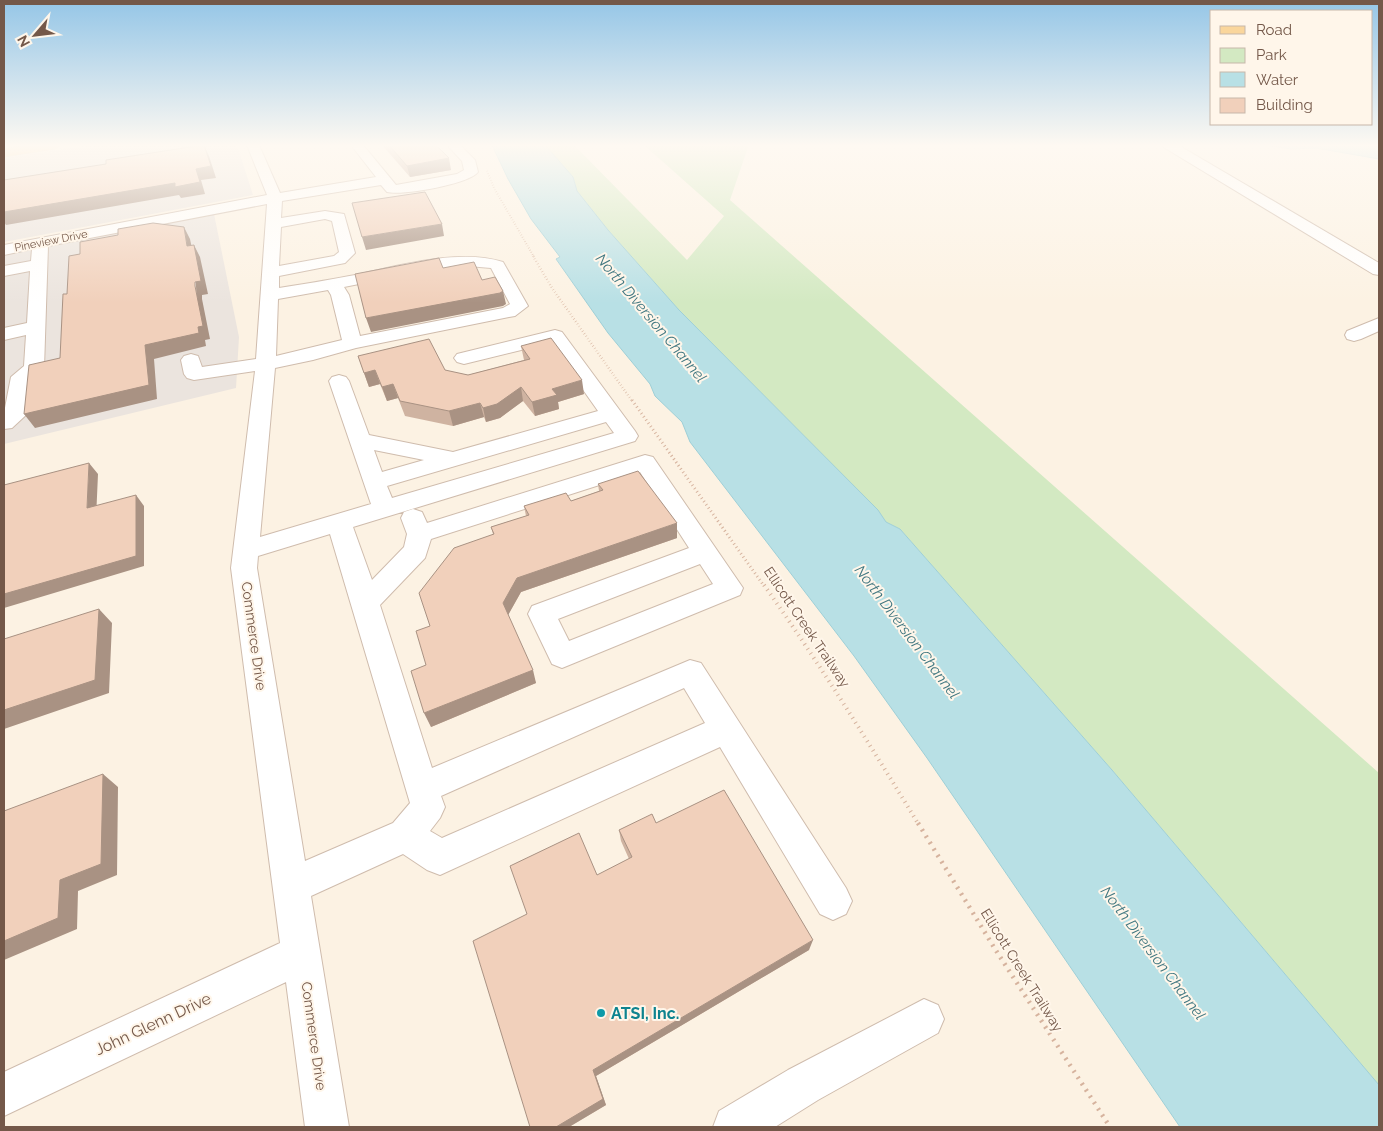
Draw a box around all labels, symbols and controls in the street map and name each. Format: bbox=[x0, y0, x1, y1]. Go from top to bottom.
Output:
north arrow bbox=[10, 10, 60, 60]
legend bbox=[1210, 10, 1373, 125]
text: Road bbox=[1256, 21, 1292, 39]
text: N bbox=[14, 33, 33, 50]
text: Park bbox=[1256, 46, 1287, 64]
text: Water bbox=[1256, 71, 1299, 89]
text: Building bbox=[1256, 96, 1313, 114]
street label: Pineview Drive bbox=[13, 227, 89, 254]
water label: North Diversion Channel bbox=[592, 250, 710, 386]
water label: North Diversion Channel bbox=[851, 562, 963, 702]
street label: Ellicott Creek Trailway bbox=[761, 564, 854, 691]
street label: Commerce Drive bbox=[238, 581, 270, 691]
water label: North Diversion Channel bbox=[1097, 883, 1209, 1023]
street label: Ellicott Creek Trailway bbox=[978, 906, 1067, 1035]
street label: Commerce Drive bbox=[298, 981, 330, 1091]
street label: John Glenn Drive bbox=[92, 989, 214, 1059]
place label: ATSI, Inc. bbox=[611, 1004, 679, 1023]
marker: ATSI, Inc. bbox=[595, 1007, 607, 1019]

